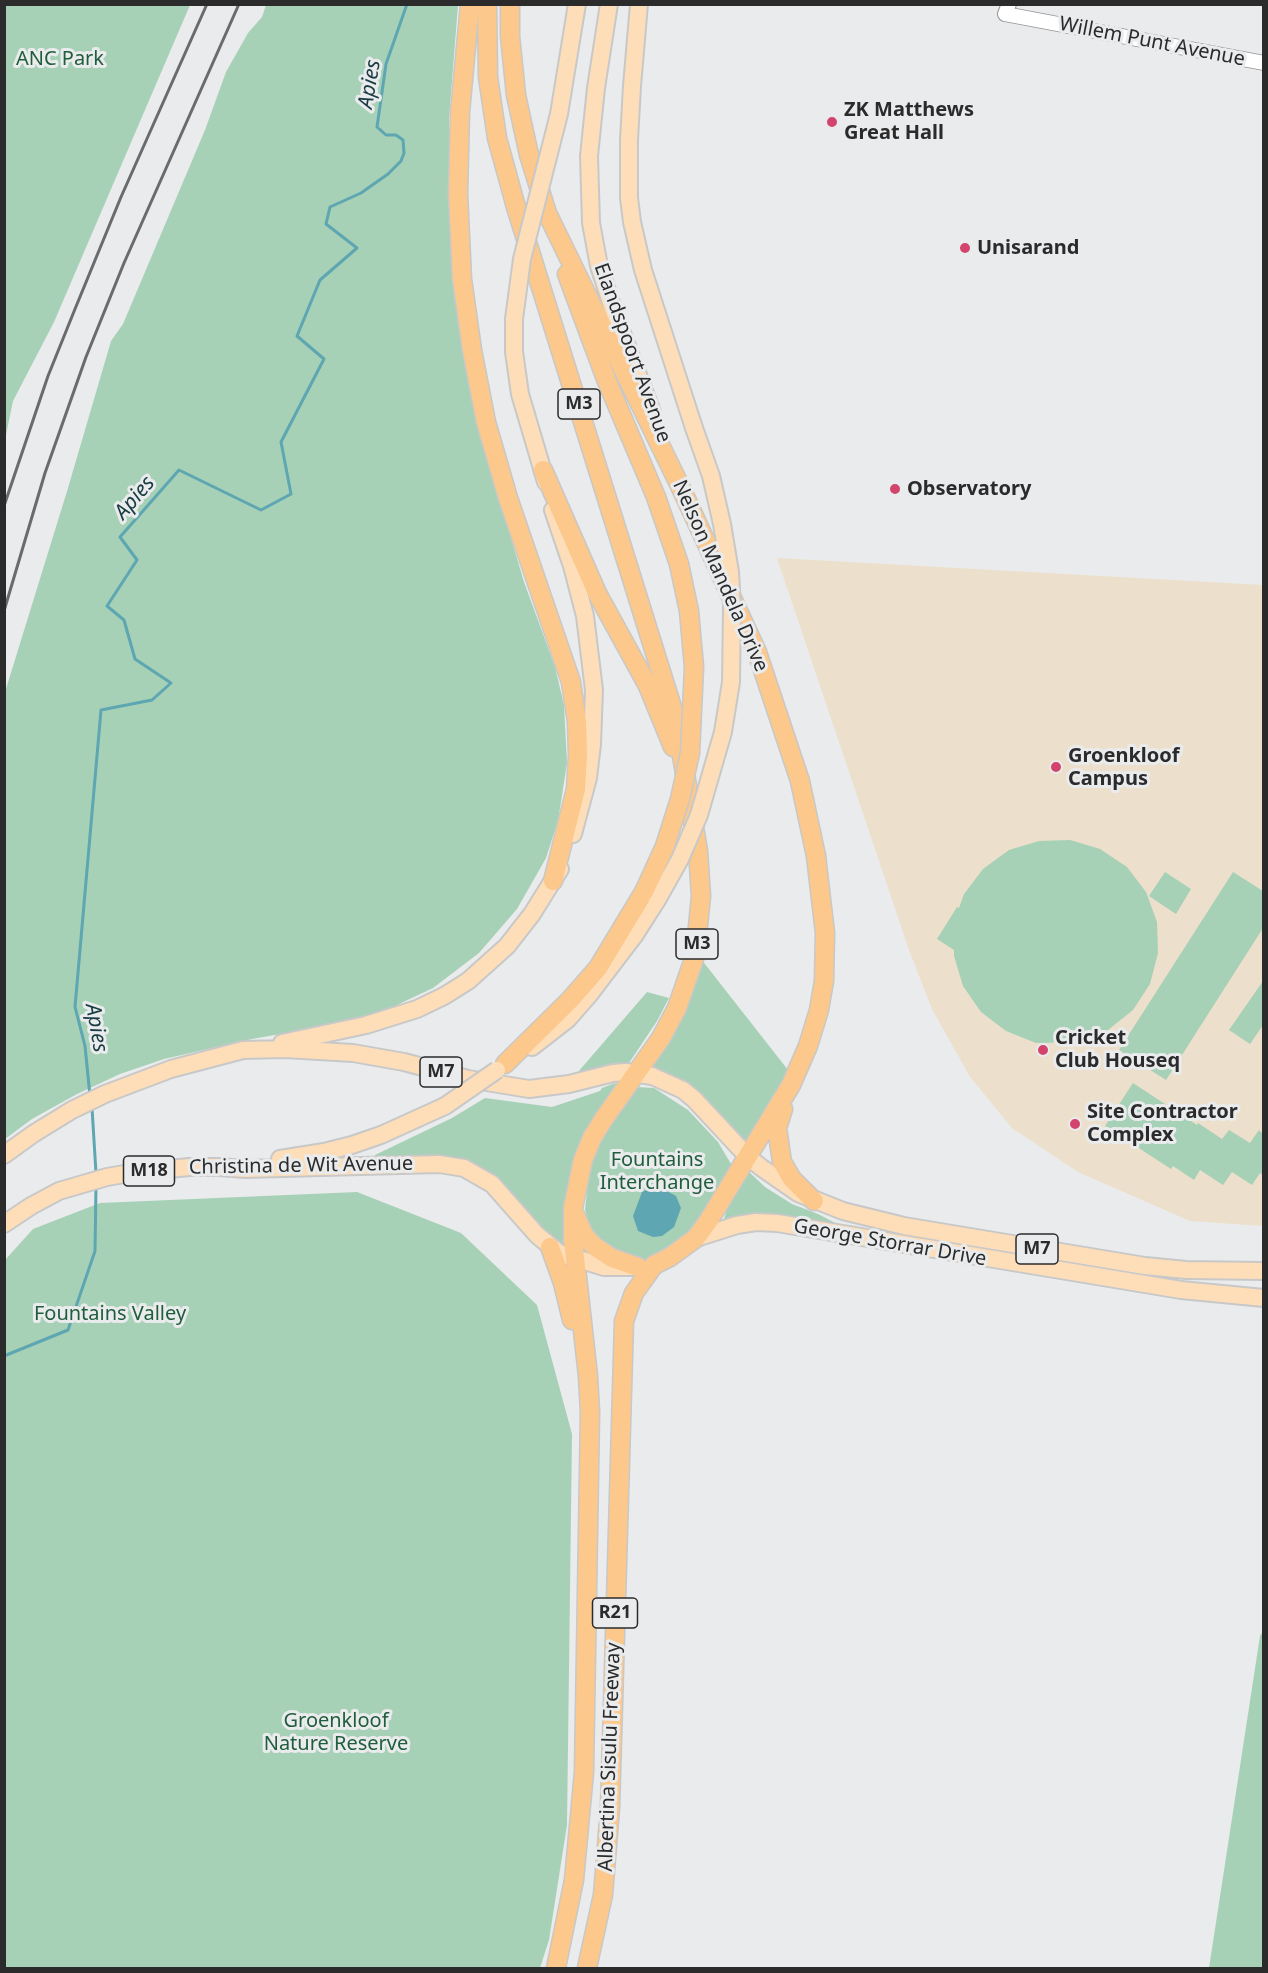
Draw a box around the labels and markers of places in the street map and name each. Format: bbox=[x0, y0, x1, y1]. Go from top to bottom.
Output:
place label: ZK Matthews Great Hall bbox=[844, 98, 974, 145]
marker: ZK Matthews Great Hall bbox=[825, 115, 839, 129]
place label: Unisarand bbox=[977, 236, 1079, 260]
marker: Unisarand bbox=[958, 241, 972, 255]
place label: Observatory bbox=[907, 477, 1031, 501]
marker: Observatory bbox=[888, 482, 902, 496]
place label: Groenkloof Campus bbox=[1068, 744, 1180, 791]
marker: Groenkloof Campus bbox=[1049, 760, 1063, 774]
place label: Cricket Club Houseq bbox=[1055, 1026, 1180, 1073]
marker: Cricket Club Houseq bbox=[1036, 1043, 1050, 1057]
place label: Site Contractor Complex bbox=[1087, 1100, 1238, 1147]
marker: Site Contractor Complex bbox=[1068, 1117, 1082, 1131]

